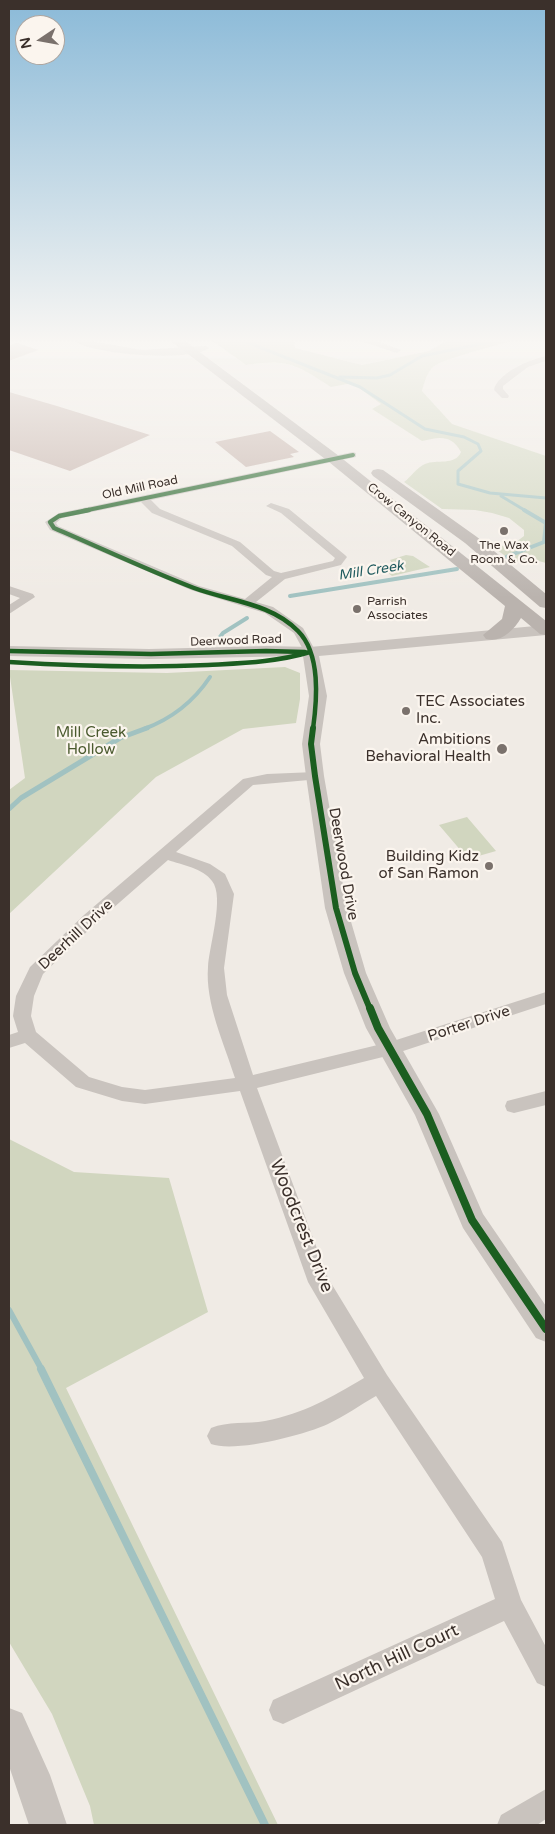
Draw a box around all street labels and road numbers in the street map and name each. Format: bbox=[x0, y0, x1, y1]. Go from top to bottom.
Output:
street label: Old Mill Road bbox=[101, 473, 179, 503]
street label: Crow Canyon Road bbox=[364, 480, 458, 560]
street label: Deerwood Road bbox=[190, 632, 282, 650]
street label: Deerwood Drive bbox=[324, 806, 362, 922]
street label: Deerhill Drive bbox=[35, 896, 117, 974]
street label: Porter Drive bbox=[426, 1002, 512, 1046]
street label: Woodcrest Drive bbox=[264, 1156, 338, 1296]
street label: North Hill Court bbox=[332, 1620, 462, 1696]

